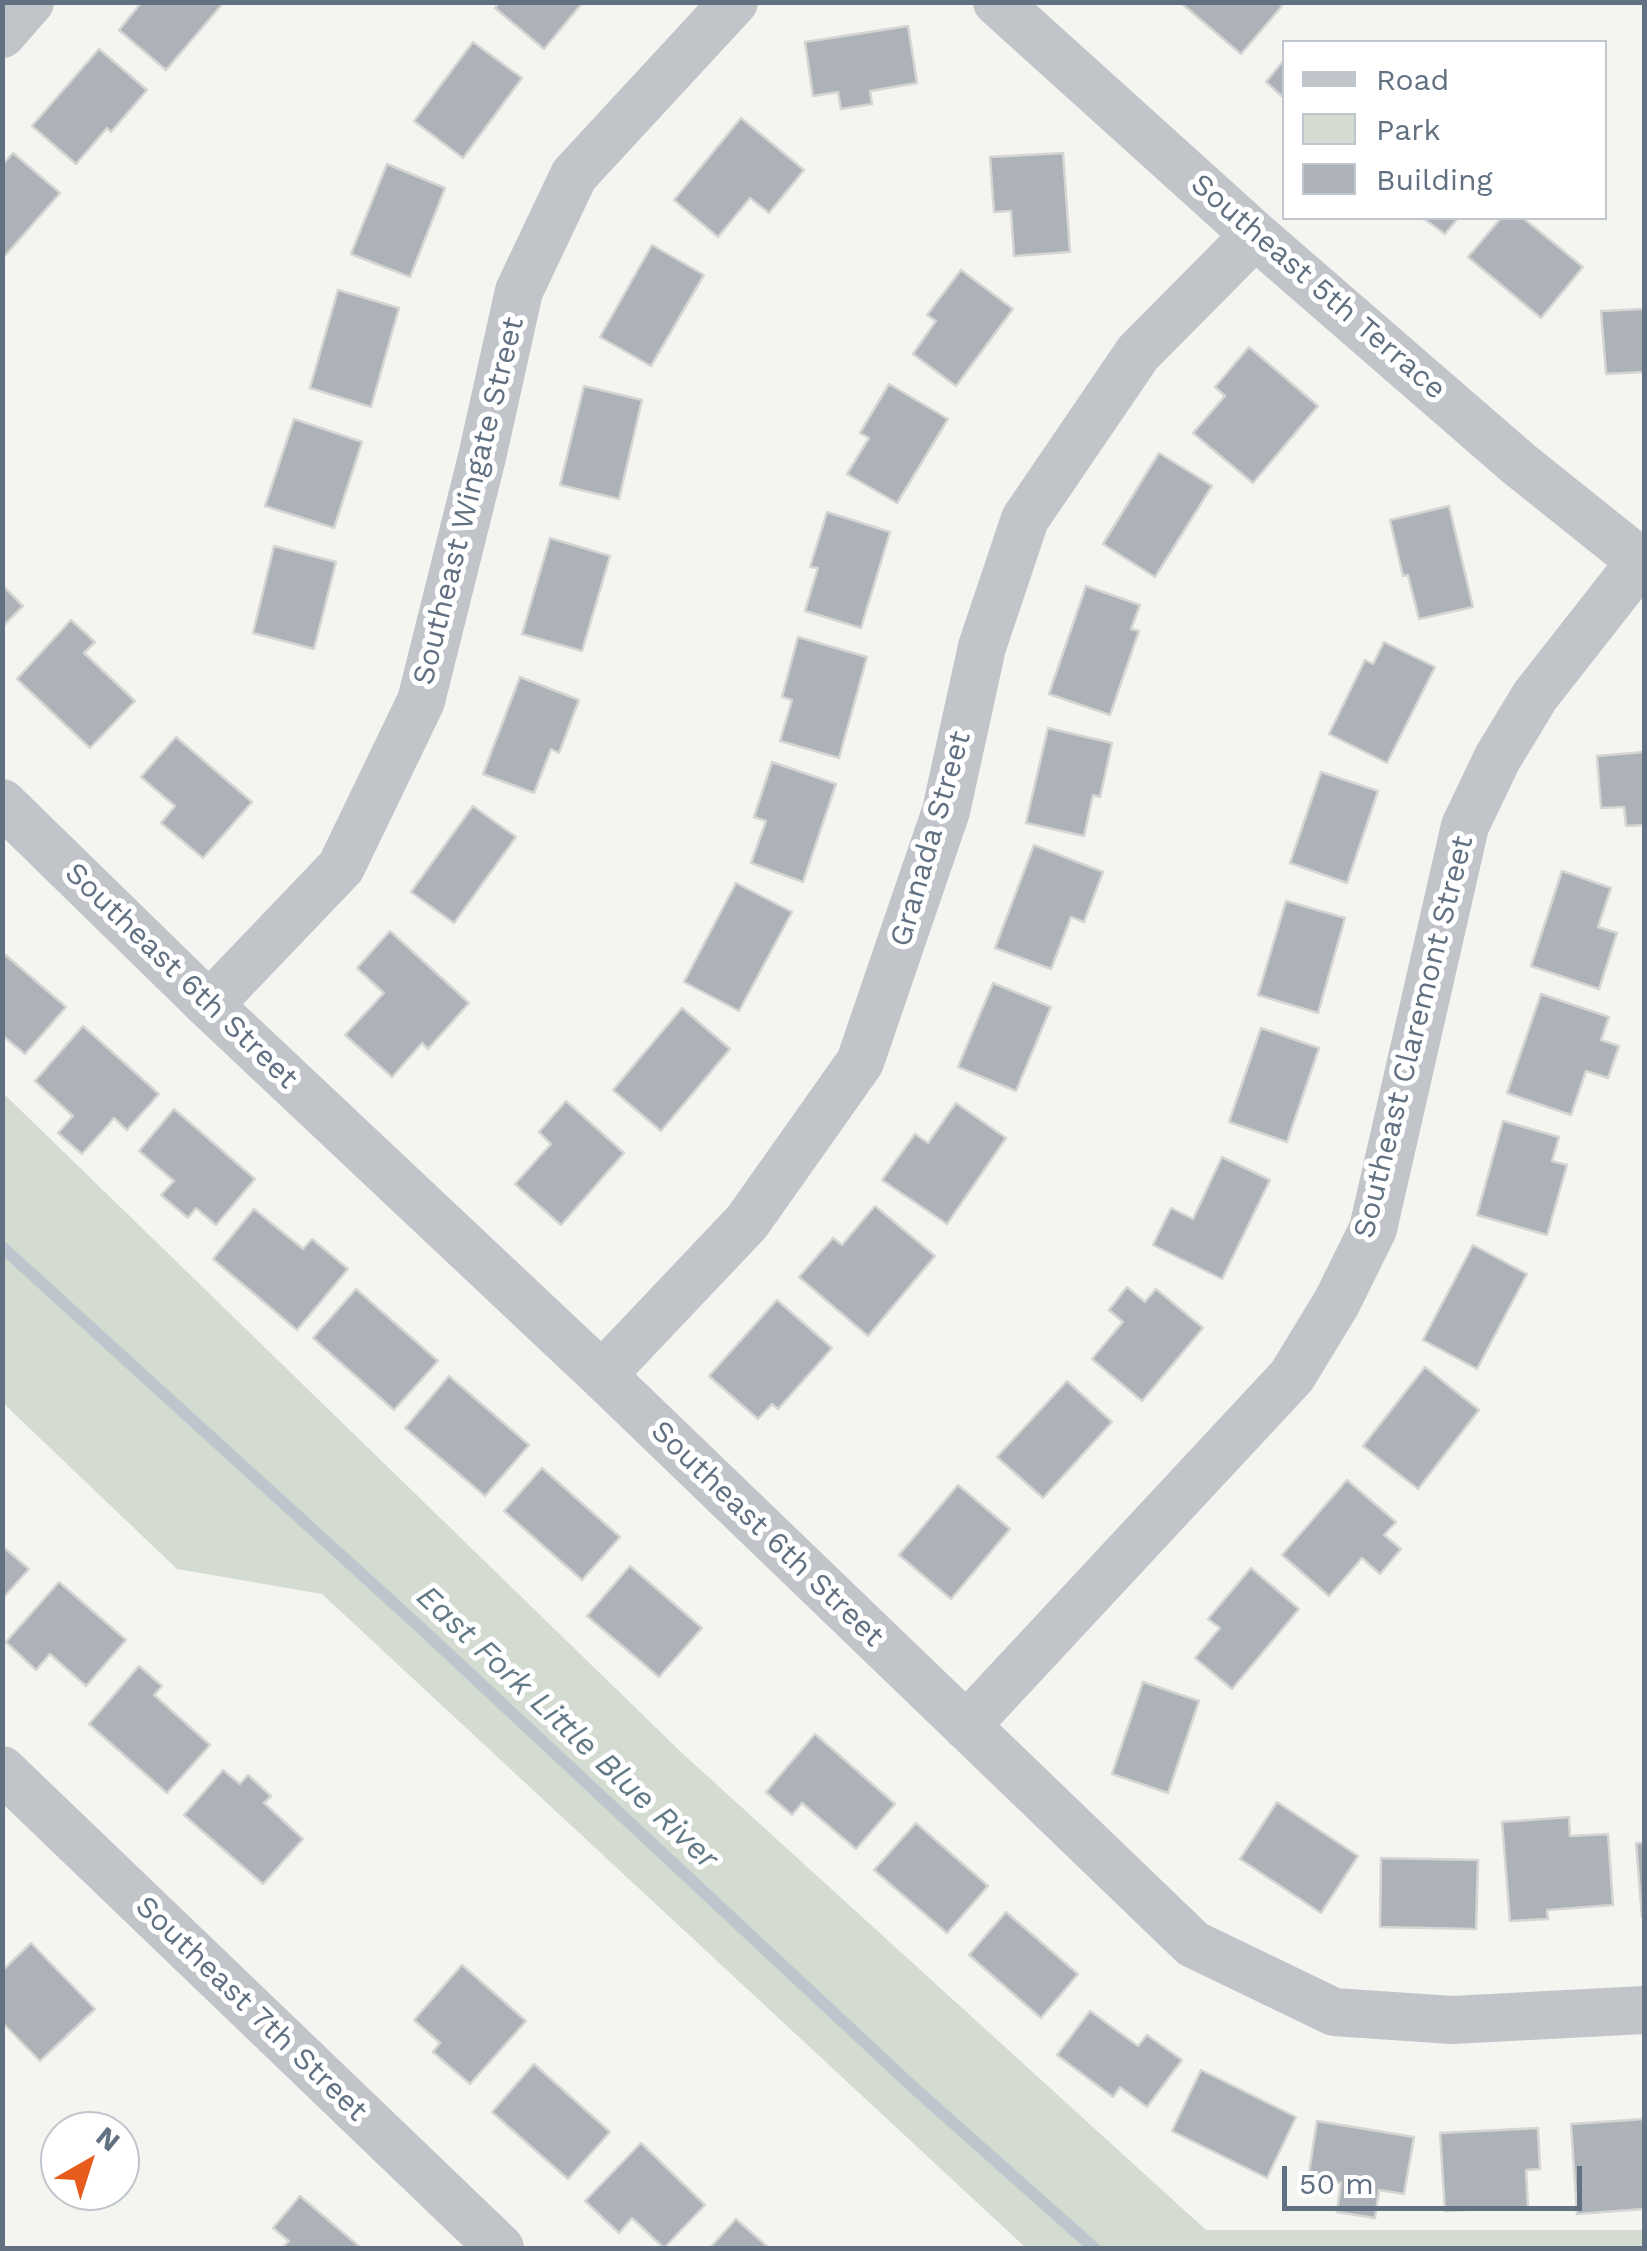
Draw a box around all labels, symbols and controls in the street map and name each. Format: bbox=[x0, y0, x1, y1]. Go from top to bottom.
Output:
legend bbox=[1282, 40, 1607, 220]
text: Road bbox=[1376, 62, 1449, 97]
text: Park bbox=[1376, 112, 1441, 147]
text: Building bbox=[1376, 162, 1493, 197]
street label: Southeast 5th Terrace bbox=[1183, 167, 1453, 407]
street label: Southeast Wingate Street bbox=[406, 313, 532, 689]
street label: Granada Street bbox=[883, 727, 979, 951]
street label: Southeast Claremont Street bbox=[1347, 832, 1481, 1242]
street label: Southeast 6th Street bbox=[57, 855, 305, 1097]
street label: Southeast 6th Street bbox=[643, 1413, 891, 1655]
water label: East Fork Little Blue River bbox=[408, 1578, 726, 1878]
street label: Southeast 7th Street bbox=[128, 1889, 374, 2129]
north arrow bbox=[40, 2111, 140, 2211]
text: N bbox=[89, 2119, 126, 2158]
scale bar bbox=[1287, 2146, 1587, 2208]
text: 50 m bbox=[1299, 2166, 1374, 2201]

